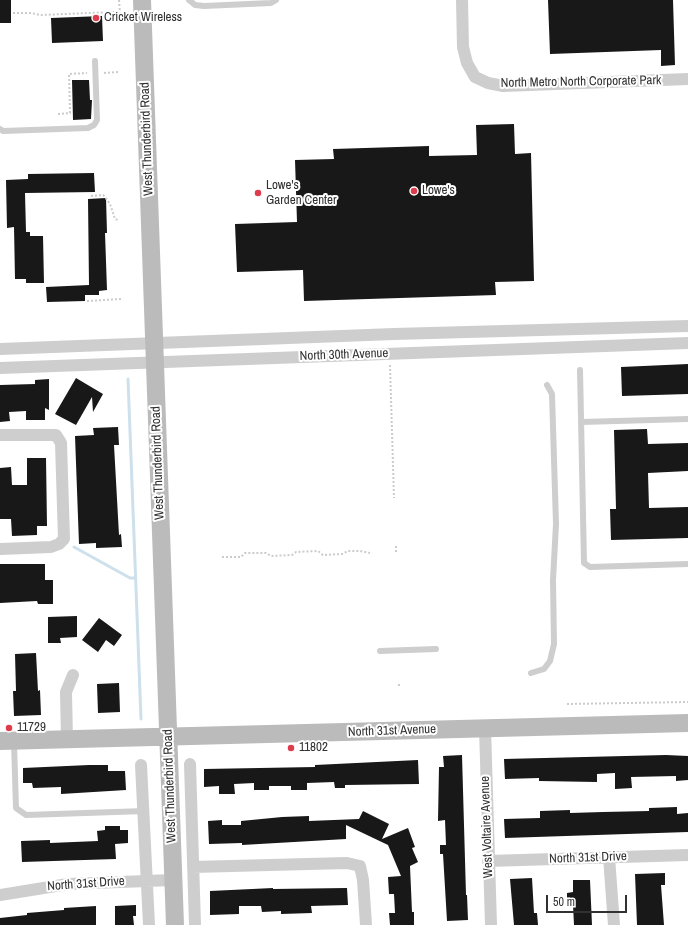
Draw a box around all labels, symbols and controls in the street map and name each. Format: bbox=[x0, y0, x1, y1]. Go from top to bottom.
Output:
place label: Cricket Wireless bbox=[104, 10, 182, 26]
marker: Cricket Wireless bbox=[91, 13, 101, 23]
street label: North Metro North Corporate Park bbox=[501, 73, 661, 91]
street label: West Thunderbird Road bbox=[137, 82, 157, 196]
place label: Lowe's Garden Center bbox=[266, 178, 337, 209]
place label: Lowe's bbox=[422, 183, 455, 199]
marker: Lowe's bbox=[409, 186, 419, 196]
marker: Lowe's Garden Center bbox=[253, 188, 263, 198]
street label: North 30th Avenue bbox=[299, 346, 389, 364]
street label: West Thunderbird Road bbox=[148, 406, 168, 520]
place label: 11729 bbox=[17, 720, 46, 736]
street label: North 31st Avenue bbox=[348, 722, 436, 740]
marker: 11729 bbox=[4, 723, 14, 733]
street label: West Thunderbird Road bbox=[160, 729, 180, 843]
place label: 11802 bbox=[299, 740, 328, 756]
marker: 11802 bbox=[286, 743, 296, 753]
street label: West Voltaire Avenue bbox=[477, 776, 497, 878]
street label: North 31st Drive bbox=[549, 849, 627, 867]
street label: North 31st Drive bbox=[47, 874, 125, 894]
scale bar bbox=[548, 887, 629, 913]
text: 50 m bbox=[553, 894, 575, 910]

